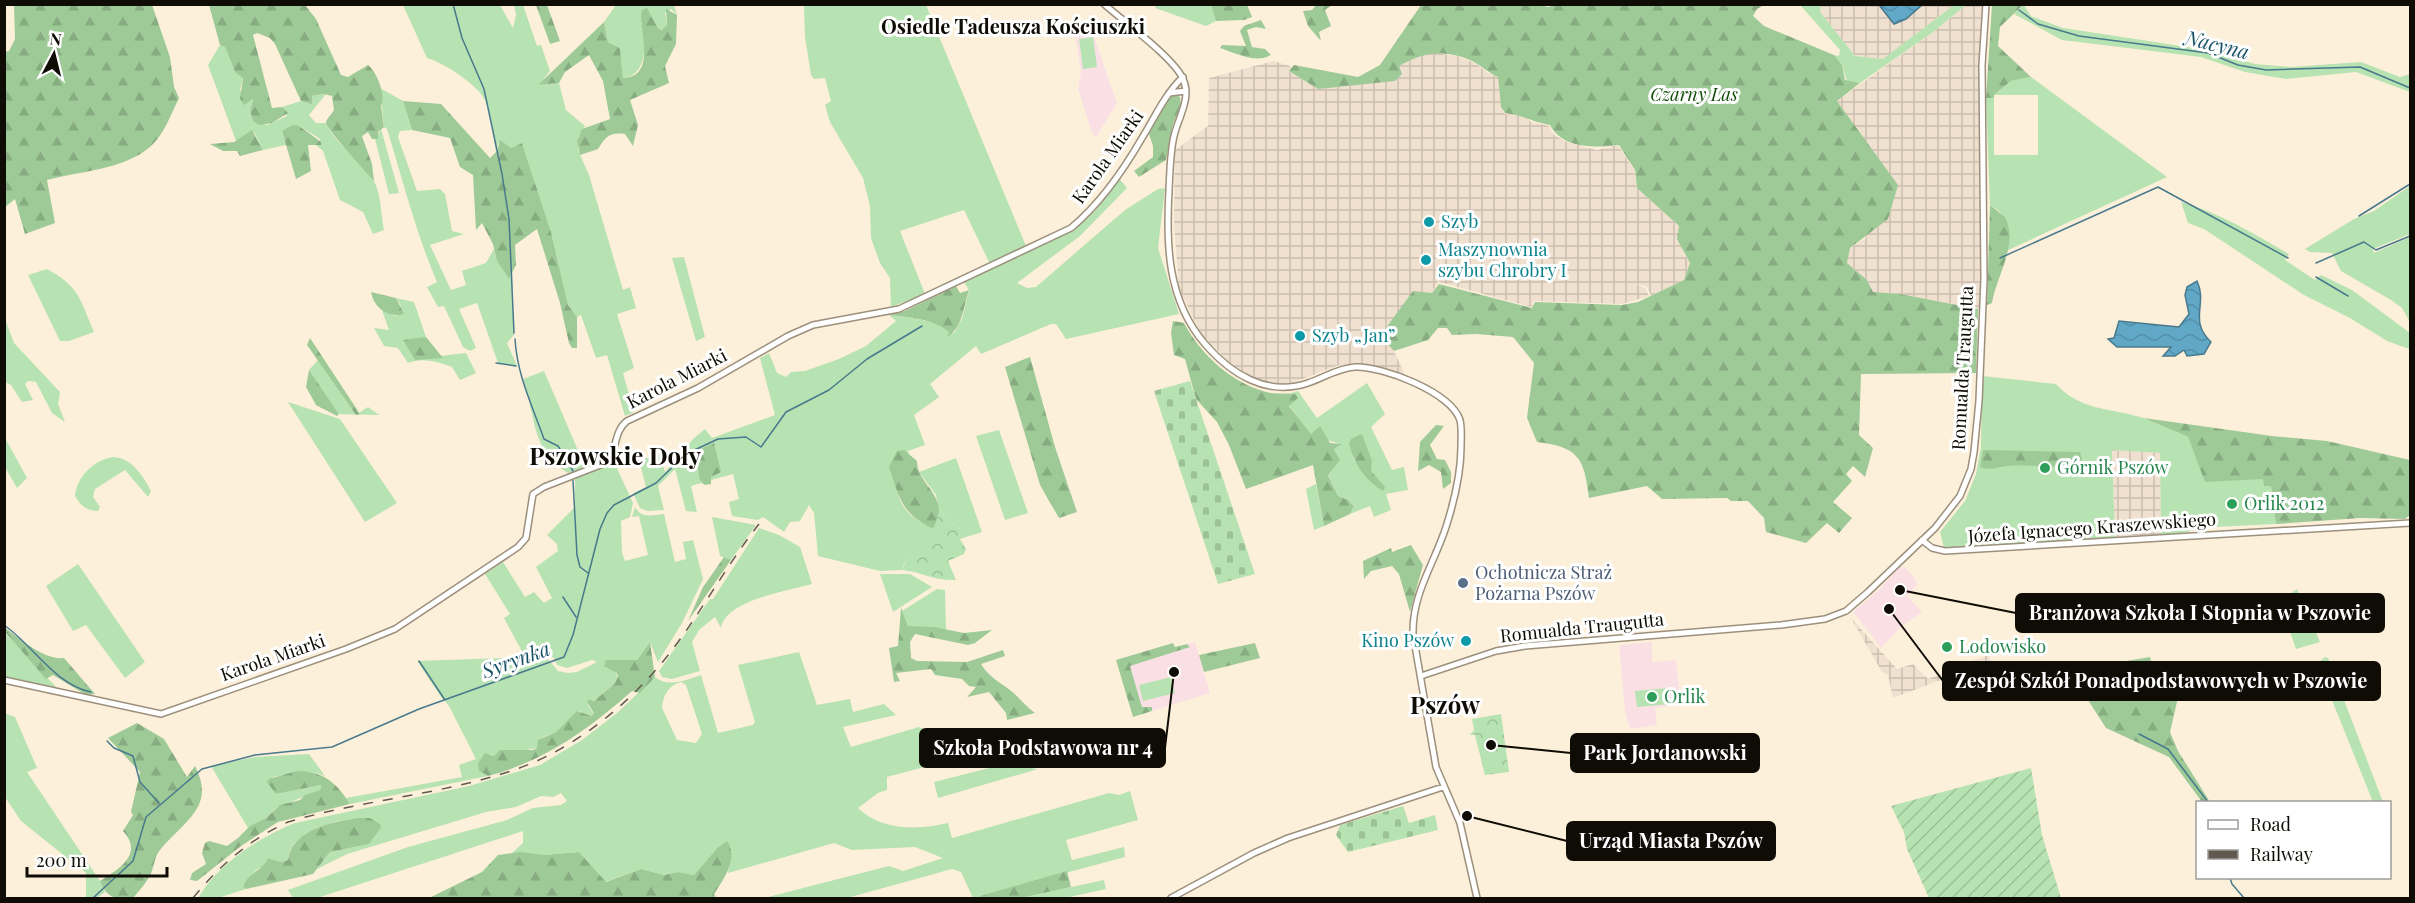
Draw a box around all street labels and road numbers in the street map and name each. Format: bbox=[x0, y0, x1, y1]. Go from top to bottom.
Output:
street label: Karola Miarki bbox=[1066, 105, 1148, 208]
street label: Romualda Traugutta bbox=[1946, 285, 1978, 451]
street label: Karola Miarki bbox=[622, 343, 731, 414]
street label: Józefa Ignacego Kraszewskiego bbox=[1966, 506, 2217, 548]
street label: Romualda Traugutta bbox=[1499, 606, 1665, 648]
street label: Karola Miarki bbox=[217, 628, 328, 686]

